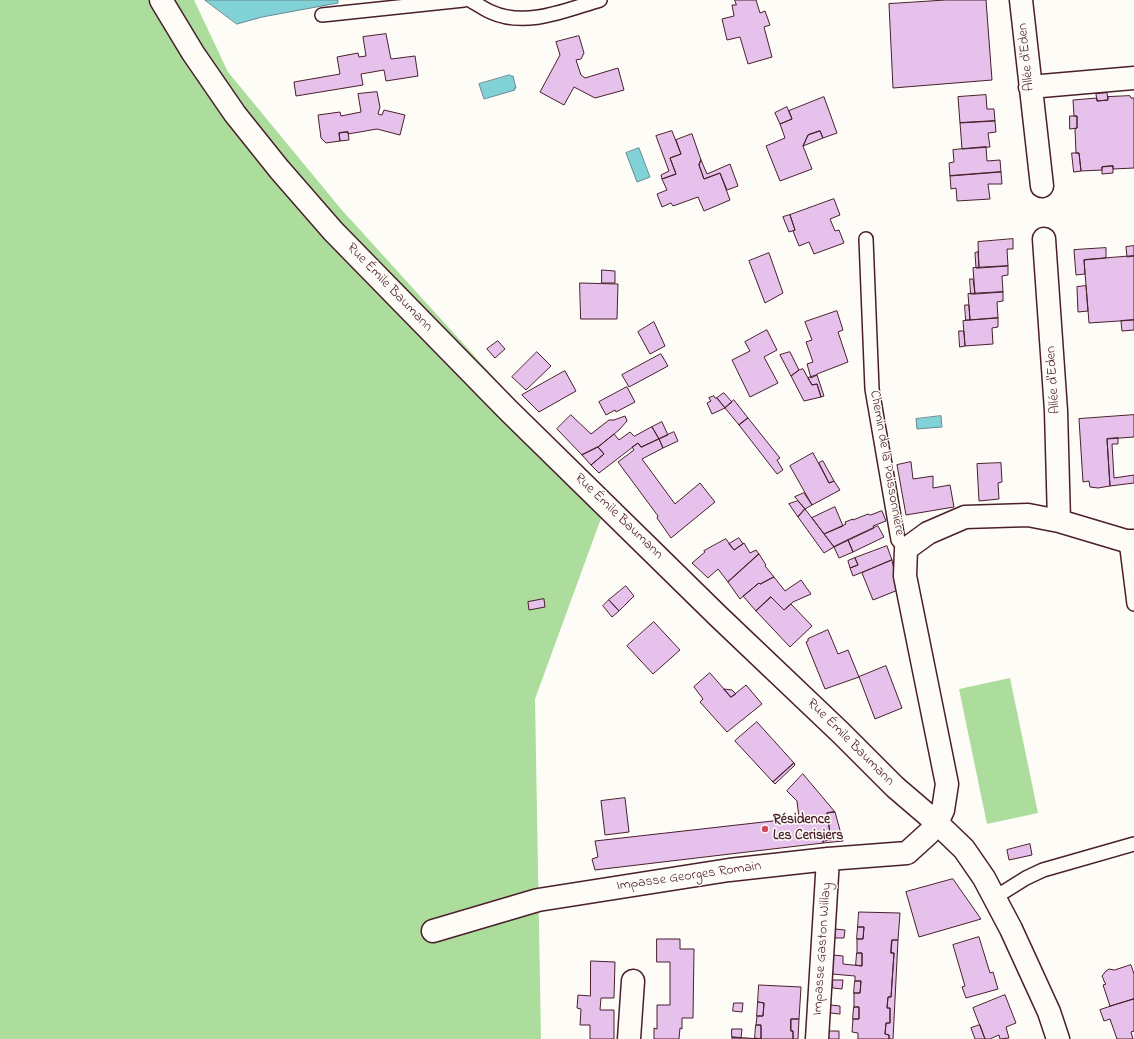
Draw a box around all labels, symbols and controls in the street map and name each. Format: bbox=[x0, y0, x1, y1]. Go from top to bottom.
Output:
street label: Allée d'Eden bbox=[1015, 22, 1039, 92]
street label: Rue Émile Baumann bbox=[342, 240, 436, 336]
street label: Allée d'Eden bbox=[1043, 345, 1065, 415]
street label: Chemin de la Poissonnière bbox=[865, 389, 907, 537]
street label: Rue Émile Baumann bbox=[570, 470, 666, 564]
street label: Rue Émile Baumann bbox=[803, 696, 897, 790]
place label: Résidence Les Cerisiers bbox=[773, 813, 843, 846]
marker: Résidence Les Cerisiers bbox=[760, 824, 770, 834]
street label: Impasse Georges Romain bbox=[615, 859, 763, 895]
street label: Impasse Gaston Willay bbox=[810, 882, 836, 1016]

